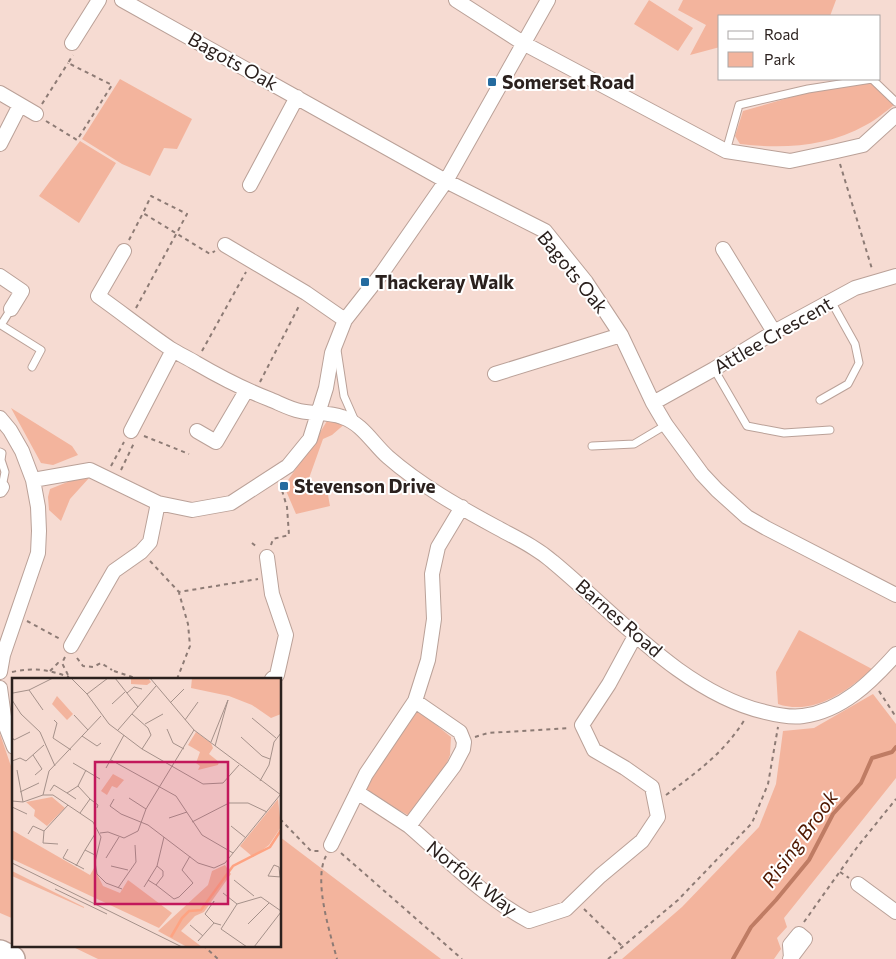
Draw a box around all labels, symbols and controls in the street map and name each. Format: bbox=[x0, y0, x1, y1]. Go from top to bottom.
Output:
legend bbox=[718, 15, 881, 80]
text: Road bbox=[764, 25, 799, 43]
street label: Bagots Oak bbox=[184, 26, 282, 95]
text: Park bbox=[764, 50, 795, 68]
place label: Somerset Road bbox=[502, 70, 634, 93]
marker: Somerset Road bbox=[486, 76, 498, 88]
street label: Bagots Oak bbox=[533, 226, 614, 318]
place label: Thackeray Walk bbox=[375, 270, 514, 293]
marker: Thackeray Walk bbox=[359, 276, 371, 288]
street label: Attlee Crescent bbox=[709, 291, 836, 378]
place label: Stevenson Drive bbox=[294, 474, 436, 497]
marker: Stevenson Drive bbox=[278, 480, 290, 492]
street label: Barnes Road bbox=[571, 574, 667, 662]
inset map bbox=[12, 678, 281, 946]
water label: Rising Brook bbox=[756, 784, 843, 892]
street label: Norfolk Way bbox=[423, 835, 522, 920]

